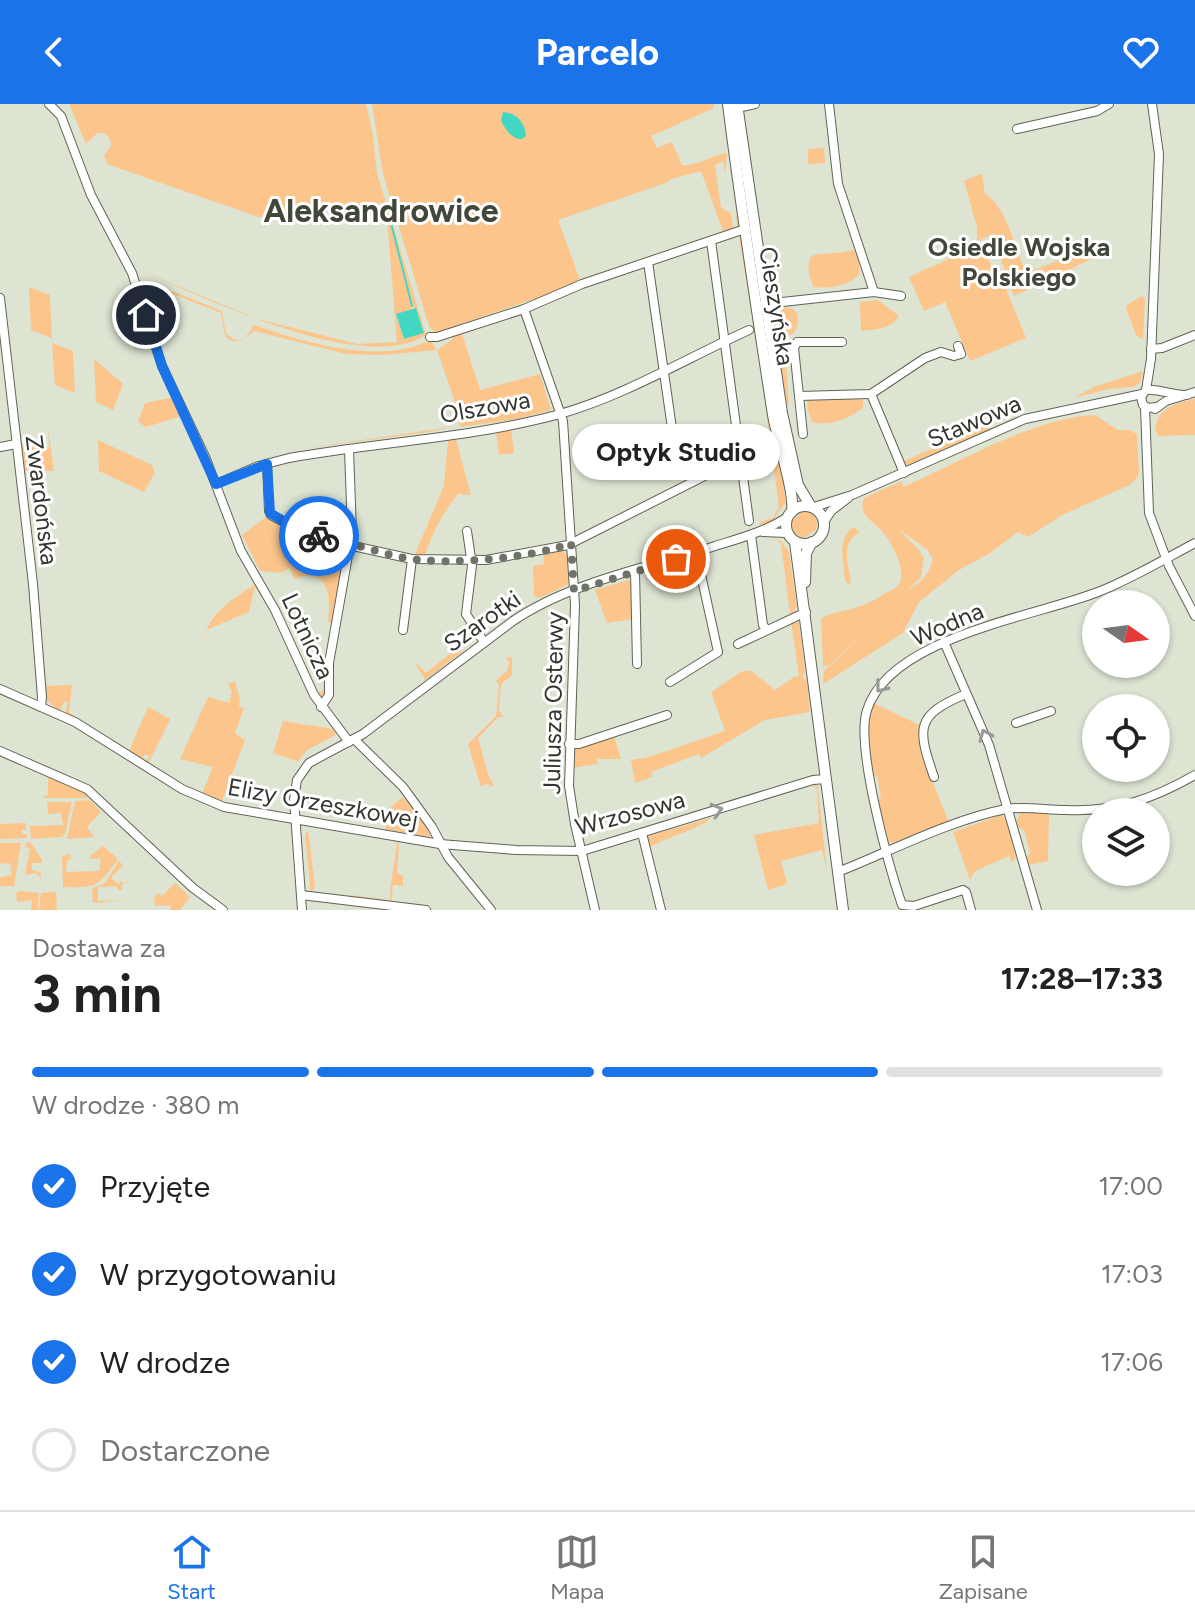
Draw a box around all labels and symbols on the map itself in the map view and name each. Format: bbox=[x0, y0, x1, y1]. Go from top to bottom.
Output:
district label: Aleksandrowice bbox=[263, 192, 499, 230]
district label: Osiedle Wojska Polskiego bbox=[928, 231, 1110, 293]
street label: Cieszyńska bbox=[753, 245, 801, 367]
pin bbox=[112, 281, 180, 349]
street label: Olszowa bbox=[438, 385, 532, 429]
street label: Stawowa bbox=[923, 388, 1025, 454]
callout: Optyk Studio bbox=[572, 423, 780, 479]
street label: Zwardońska bbox=[20, 433, 64, 567]
courier bbox=[279, 496, 359, 576]
pin bbox=[642, 525, 710, 593]
street label: Szarotki bbox=[438, 584, 526, 658]
street label: Lotnicza bbox=[276, 588, 340, 684]
north arrow bbox=[1082, 590, 1170, 678]
street label: Wodna bbox=[906, 596, 988, 652]
street label: Juliusza Osterwy bbox=[537, 611, 569, 795]
one-way arrow bbox=[877, 678, 891, 693]
one-way arrow bbox=[978, 729, 995, 743]
street label: Elizy Orzeszkowej bbox=[225, 772, 421, 834]
street label: Wrzosowa bbox=[572, 784, 688, 842]
one-way arrow bbox=[709, 803, 723, 819]

